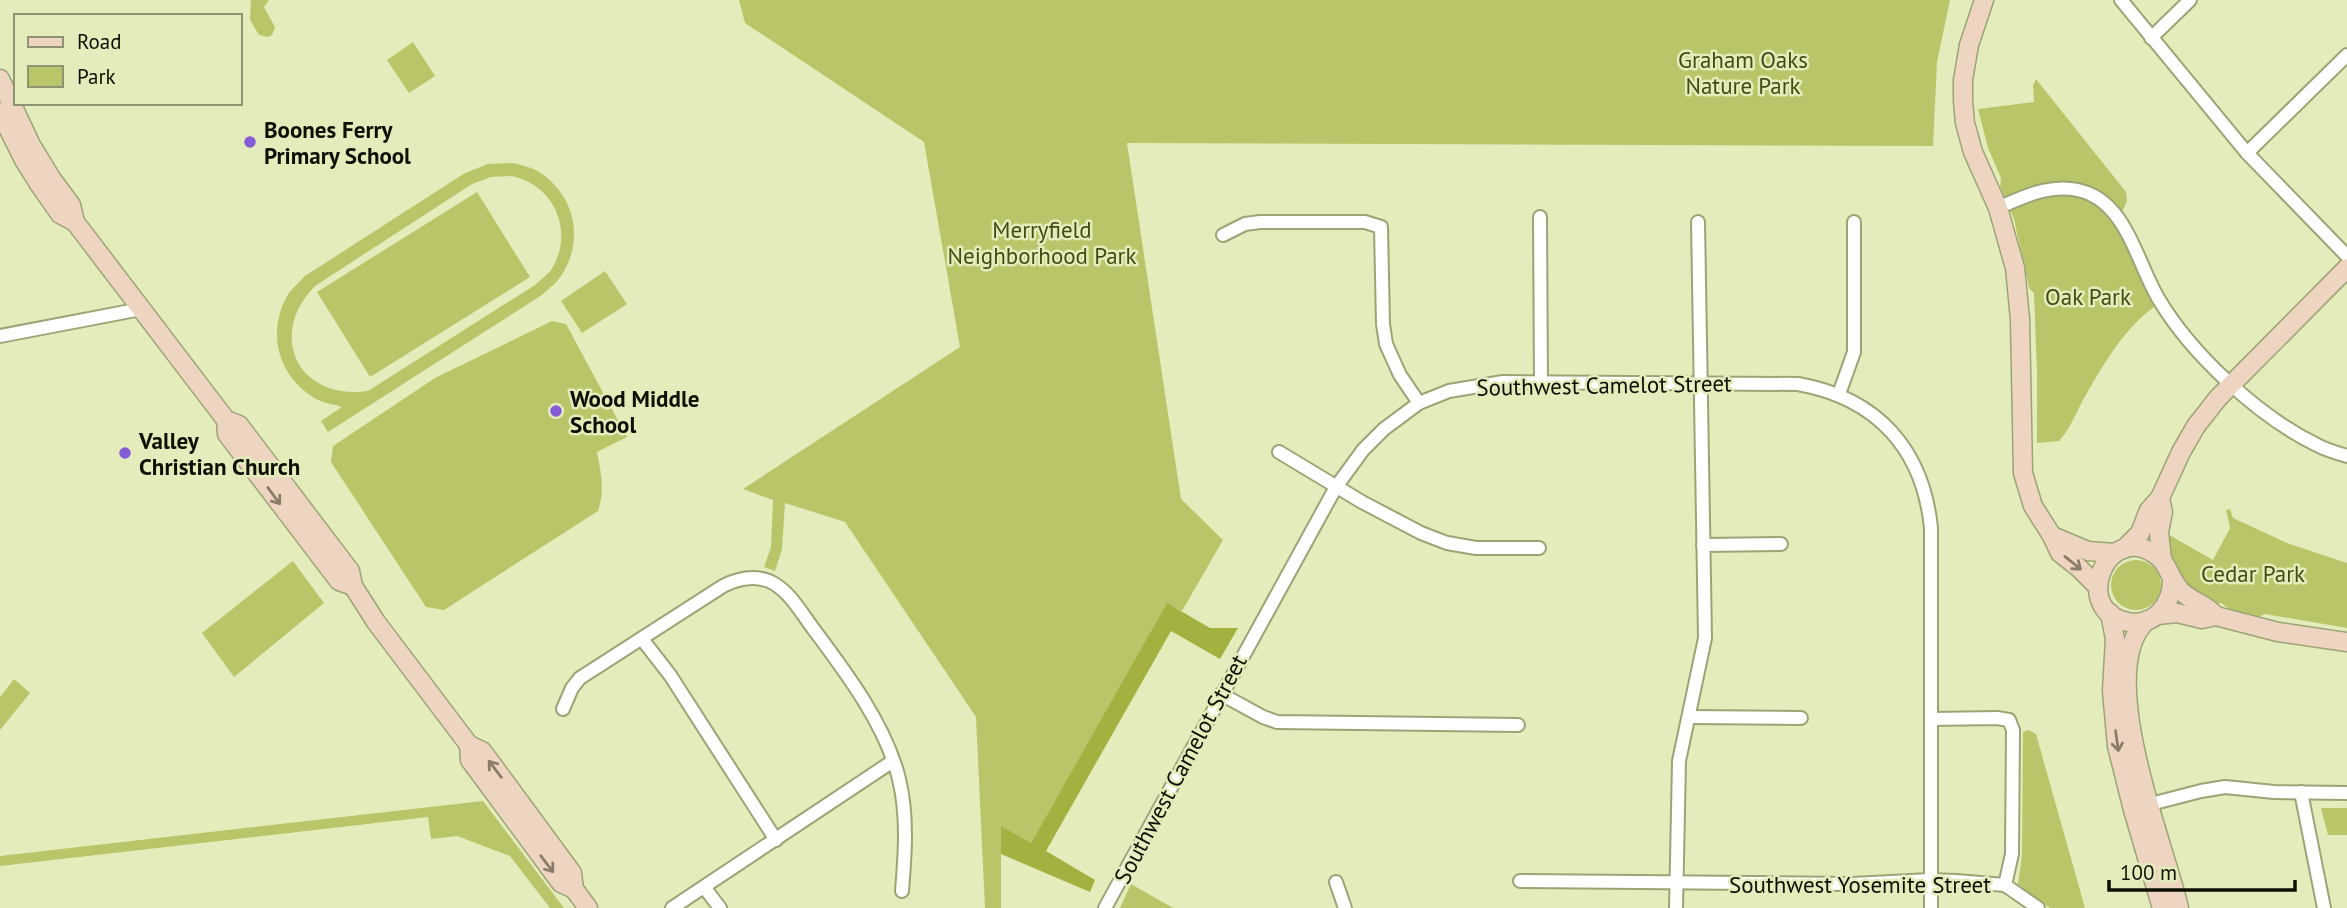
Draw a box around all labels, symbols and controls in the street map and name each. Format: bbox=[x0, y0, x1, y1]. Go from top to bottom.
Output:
legend bbox=[14, 14, 242, 105]
text: Road bbox=[77, 28, 121, 55]
park label: Graham Oaks Nature Park bbox=[1678, 45, 1808, 100]
text: Park bbox=[77, 63, 116, 90]
place label: Boones Ferry Primary School bbox=[264, 115, 411, 170]
marker: Boones Ferry Primary School bbox=[242, 134, 258, 150]
park label: Merryfield Neighborhood Park bbox=[948, 215, 1136, 270]
park label: Oak Park bbox=[2045, 282, 2131, 311]
street label: Southwest Camelot Street bbox=[1476, 368, 1732, 402]
place label: Wood Middle School bbox=[570, 384, 699, 439]
marker: Wood Middle School bbox=[548, 403, 564, 419]
place label: Valley Christian Church bbox=[138, 426, 300, 481]
marker: Valley Christian Church bbox=[117, 445, 133, 461]
one-way arrow bbox=[267, 487, 282, 505]
one-way arrow bbox=[2063, 556, 2081, 571]
park label: Cedar Park bbox=[2201, 559, 2305, 588]
street label: Southwest Camelot Street bbox=[1107, 649, 1253, 889]
one-way arrow bbox=[2111, 729, 2124, 751]
one-way arrow bbox=[488, 760, 503, 778]
scale bar bbox=[2109, 848, 2294, 892]
one-way arrow bbox=[540, 854, 554, 873]
text: 100 m bbox=[2120, 859, 2177, 886]
street label: Southwest Yosemite Street bbox=[1729, 870, 1991, 899]

